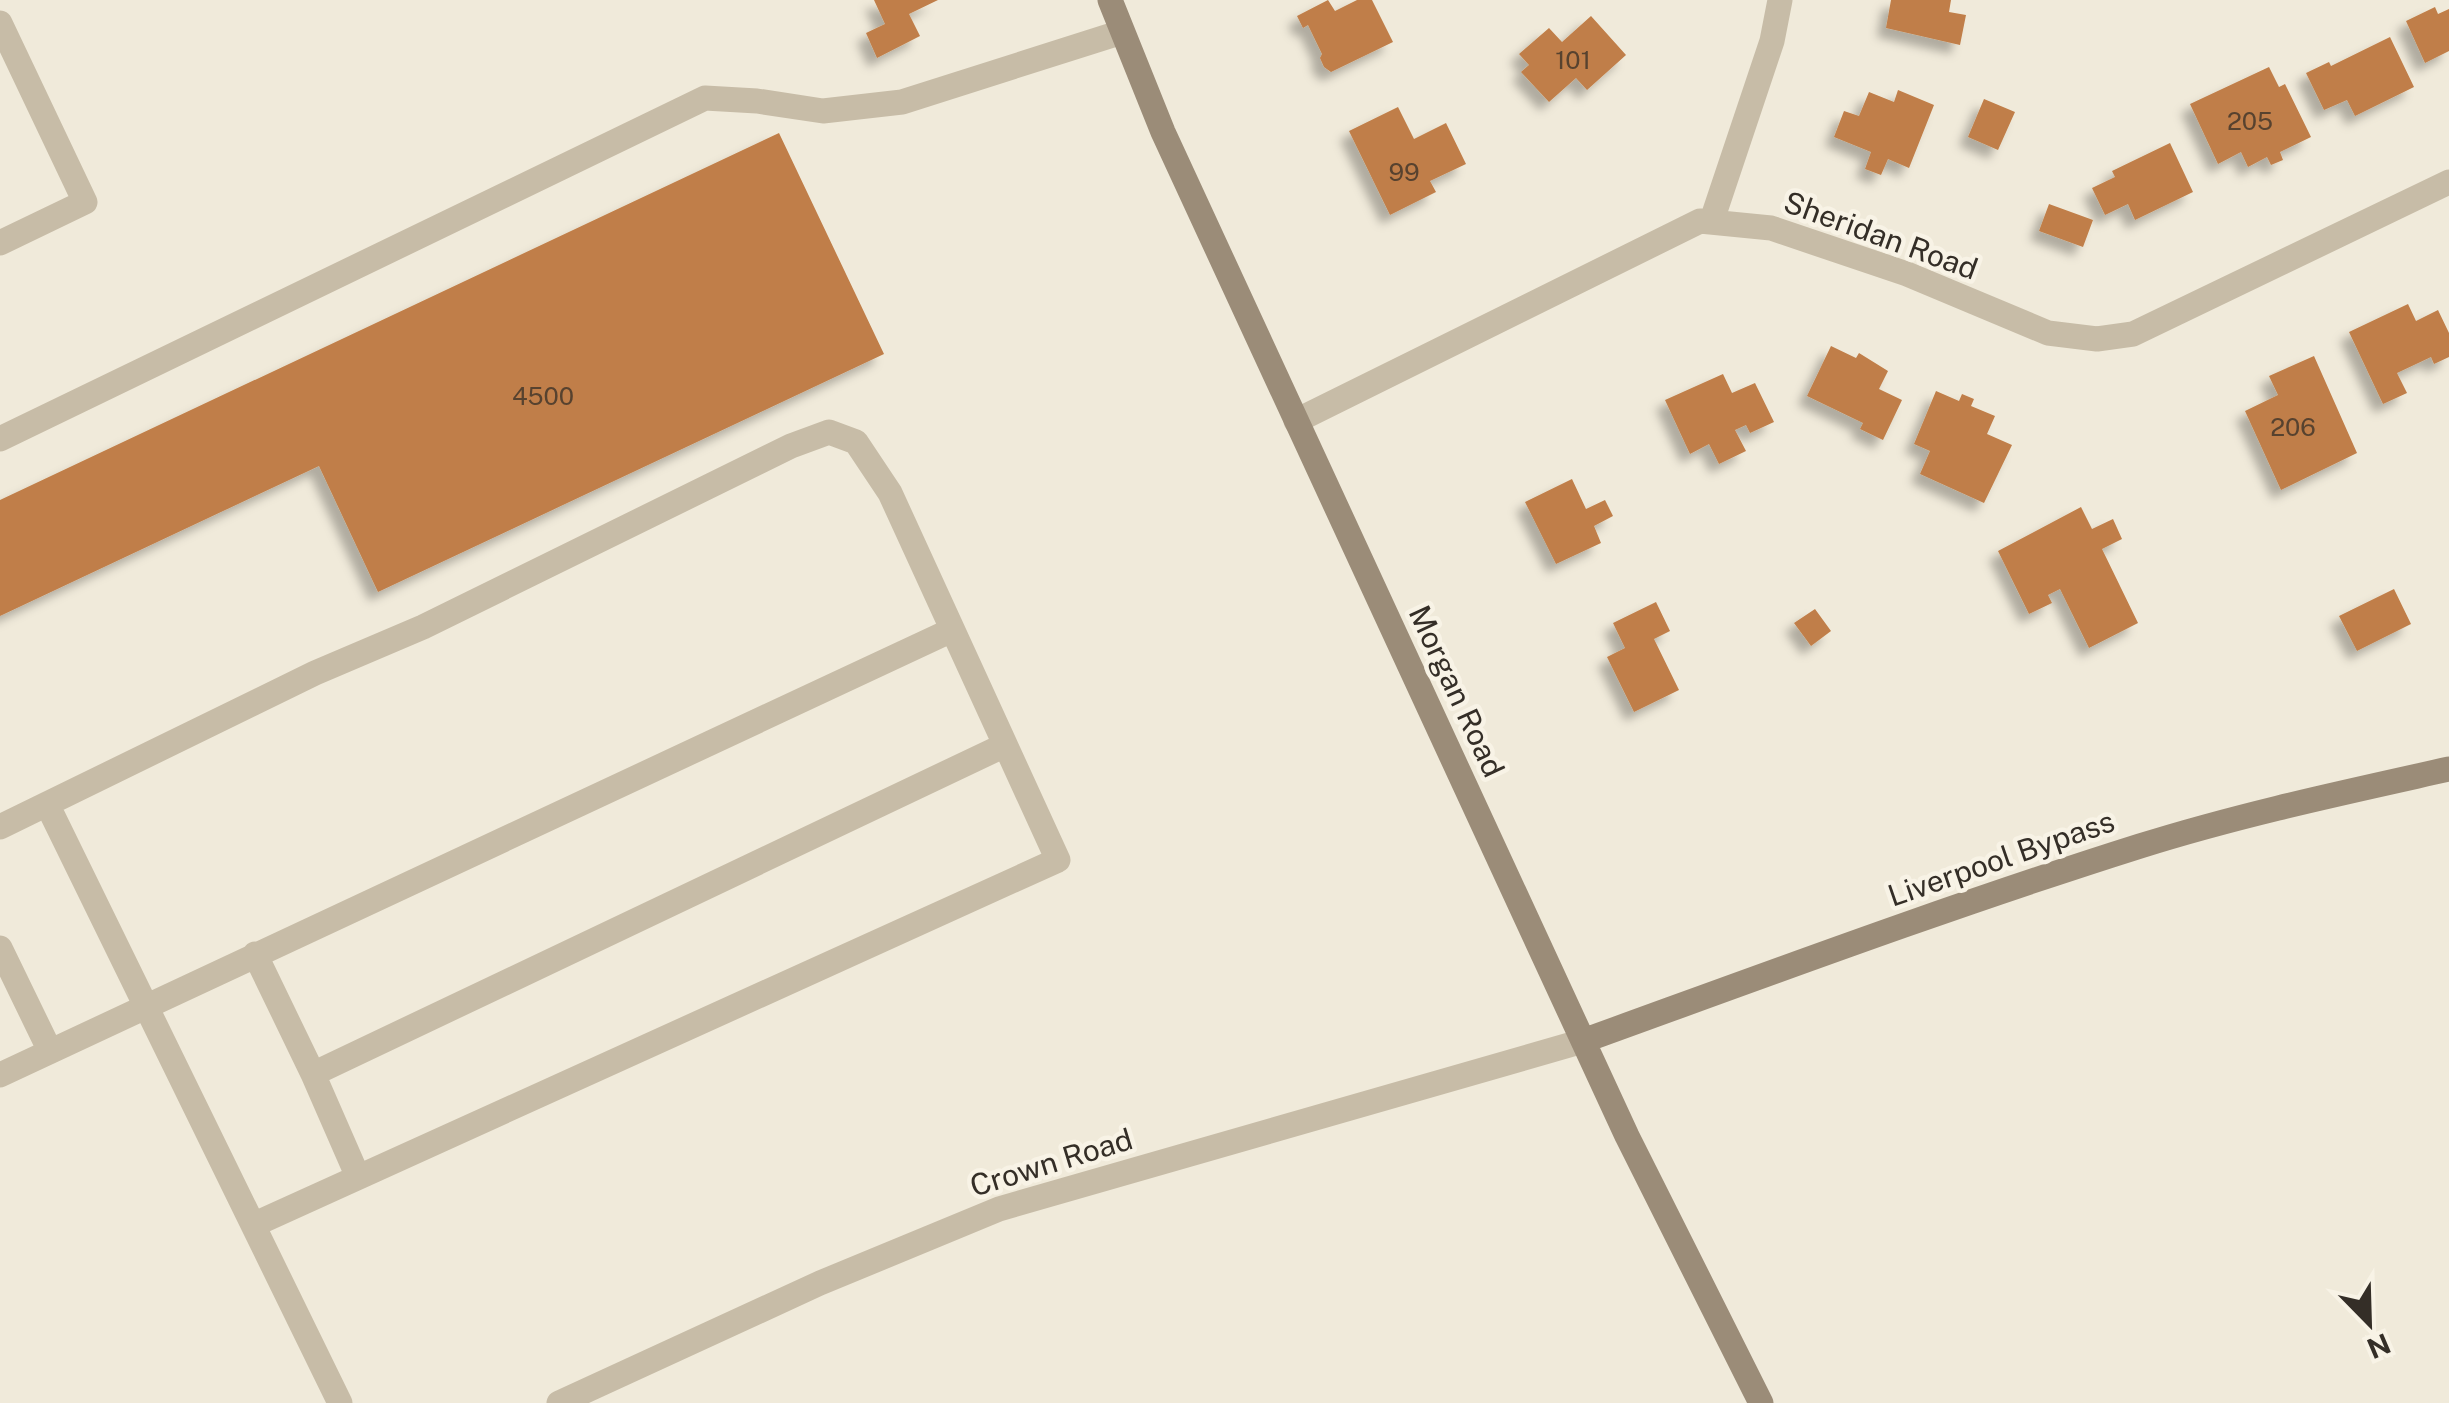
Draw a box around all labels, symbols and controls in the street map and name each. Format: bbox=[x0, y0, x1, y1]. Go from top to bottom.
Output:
house number: 101 bbox=[1555, 45, 1591, 75]
house number: 205 bbox=[2227, 106, 2273, 136]
house number: 99 bbox=[1388, 157, 1420, 187]
street label: Sheridan Road bbox=[1779, 183, 1983, 287]
house number: 4500 bbox=[512, 381, 574, 411]
house number: 206 bbox=[2270, 412, 2316, 442]
street label: Morgan Road bbox=[1402, 600, 1512, 782]
street label: Liverpool Bypass bbox=[1883, 802, 2119, 914]
street label: Crown Road bbox=[965, 1120, 1137, 1204]
north arrow bbox=[2319, 1273, 2419, 1373]
text: N bbox=[2362, 1327, 2395, 1366]

